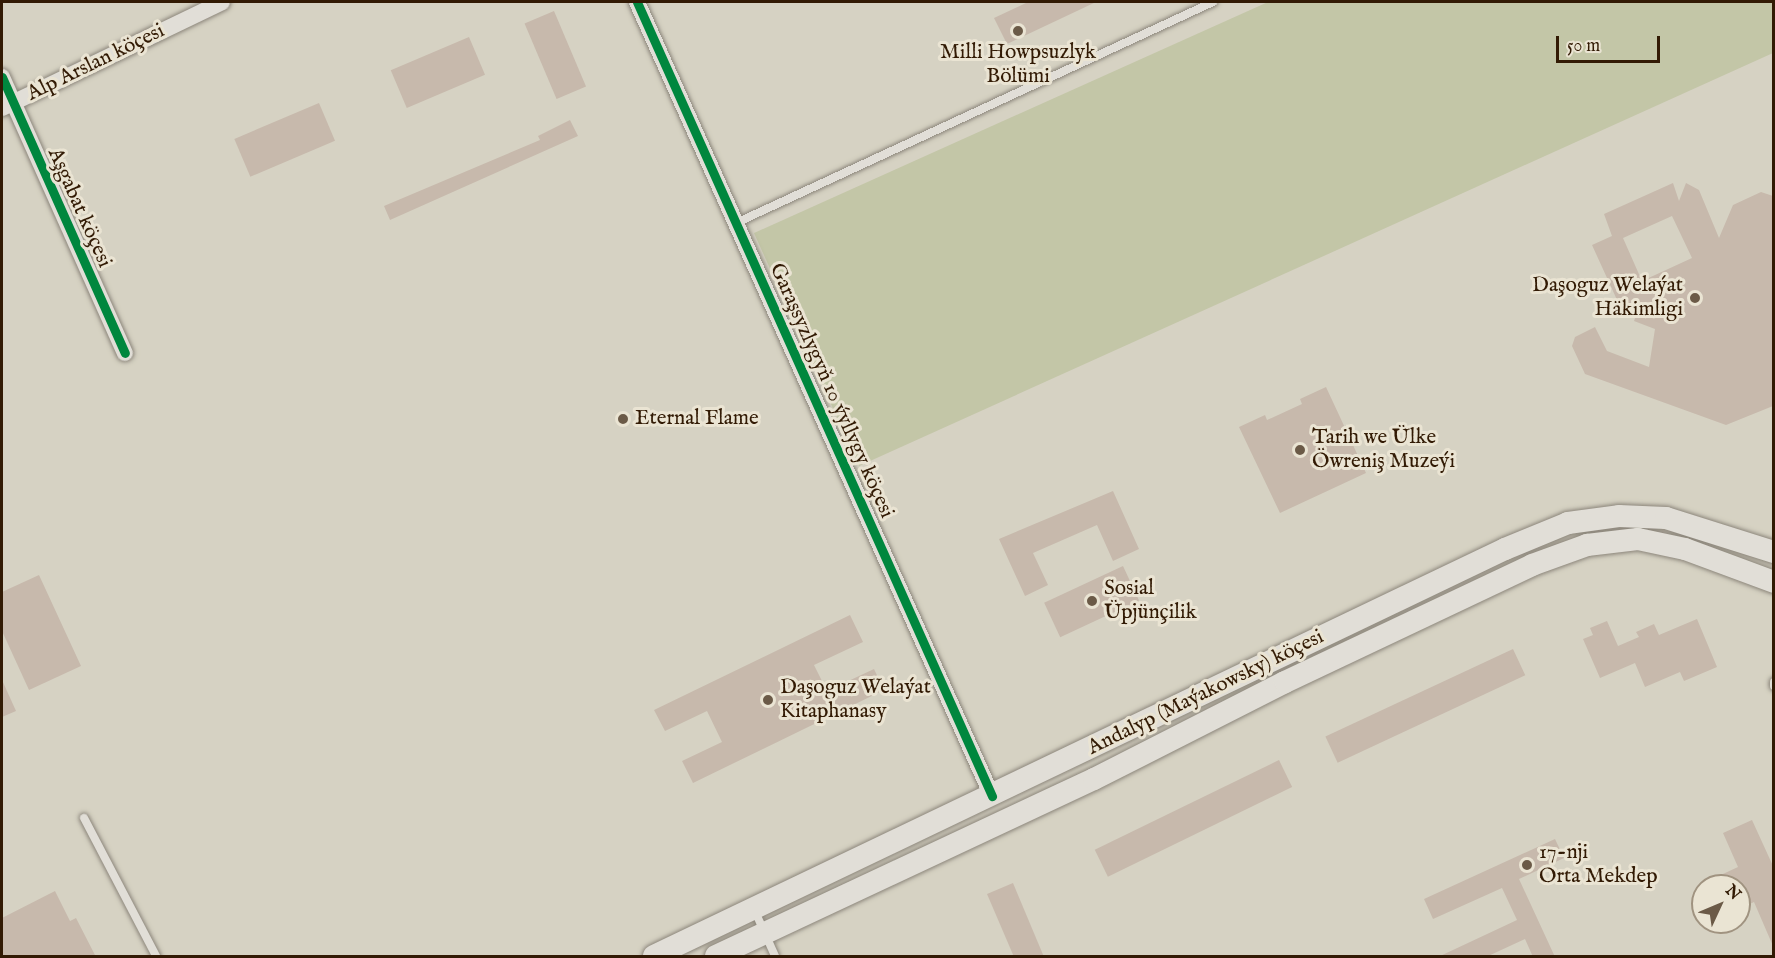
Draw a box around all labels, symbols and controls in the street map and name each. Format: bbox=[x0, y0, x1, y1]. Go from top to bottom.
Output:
street label: Alp Arslan köçesi bbox=[23, 19, 169, 107]
marker: Milli Howpsuzlyk Bölümi bbox=[1011, 24, 1025, 38]
scale bar bbox=[1559, 24, 1662, 62]
text: 50 m bbox=[1567, 35, 1600, 58]
place label: Milli Howpsuzlyk Bölümi bbox=[940, 40, 1096, 90]
street label: Aşgabat köçesi bbox=[41, 144, 117, 272]
street label: Garaşsyzlygyň 10 ýyllygy köçesi bbox=[763, 260, 899, 522]
place label: Daşoguz Welaýat Häkimligi bbox=[1532, 273, 1683, 323]
marker: Daşoguz Welaýat Häkimligi bbox=[1688, 291, 1702, 305]
place label: Eternal Flame bbox=[635, 406, 759, 432]
marker: Eternal Flame bbox=[616, 412, 630, 426]
place label: Tarih we Ülke Öwreniş Muzeýi bbox=[1312, 425, 1455, 475]
marker: Tarih we Ülke Öwreniş Muzeýi bbox=[1293, 443, 1307, 457]
place label: Sosial Üpjünçilik bbox=[1104, 576, 1197, 626]
marker: Sosial Üpjünçilik bbox=[1085, 594, 1099, 608]
street label: Andalyp (Maýakowsky) köçesi bbox=[1084, 625, 1328, 761]
place label: Daşoguz Welaýat Kitaphanasy bbox=[780, 675, 931, 725]
marker: Daşoguz Welaýat Kitaphanasy bbox=[761, 693, 775, 707]
place label: 17-nji Orta Mekdep bbox=[1539, 840, 1658, 890]
marker: 17-nji Orta Mekdep bbox=[1520, 858, 1534, 872]
north arrow bbox=[1691, 874, 1751, 934]
text: N bbox=[1721, 881, 1745, 905]

